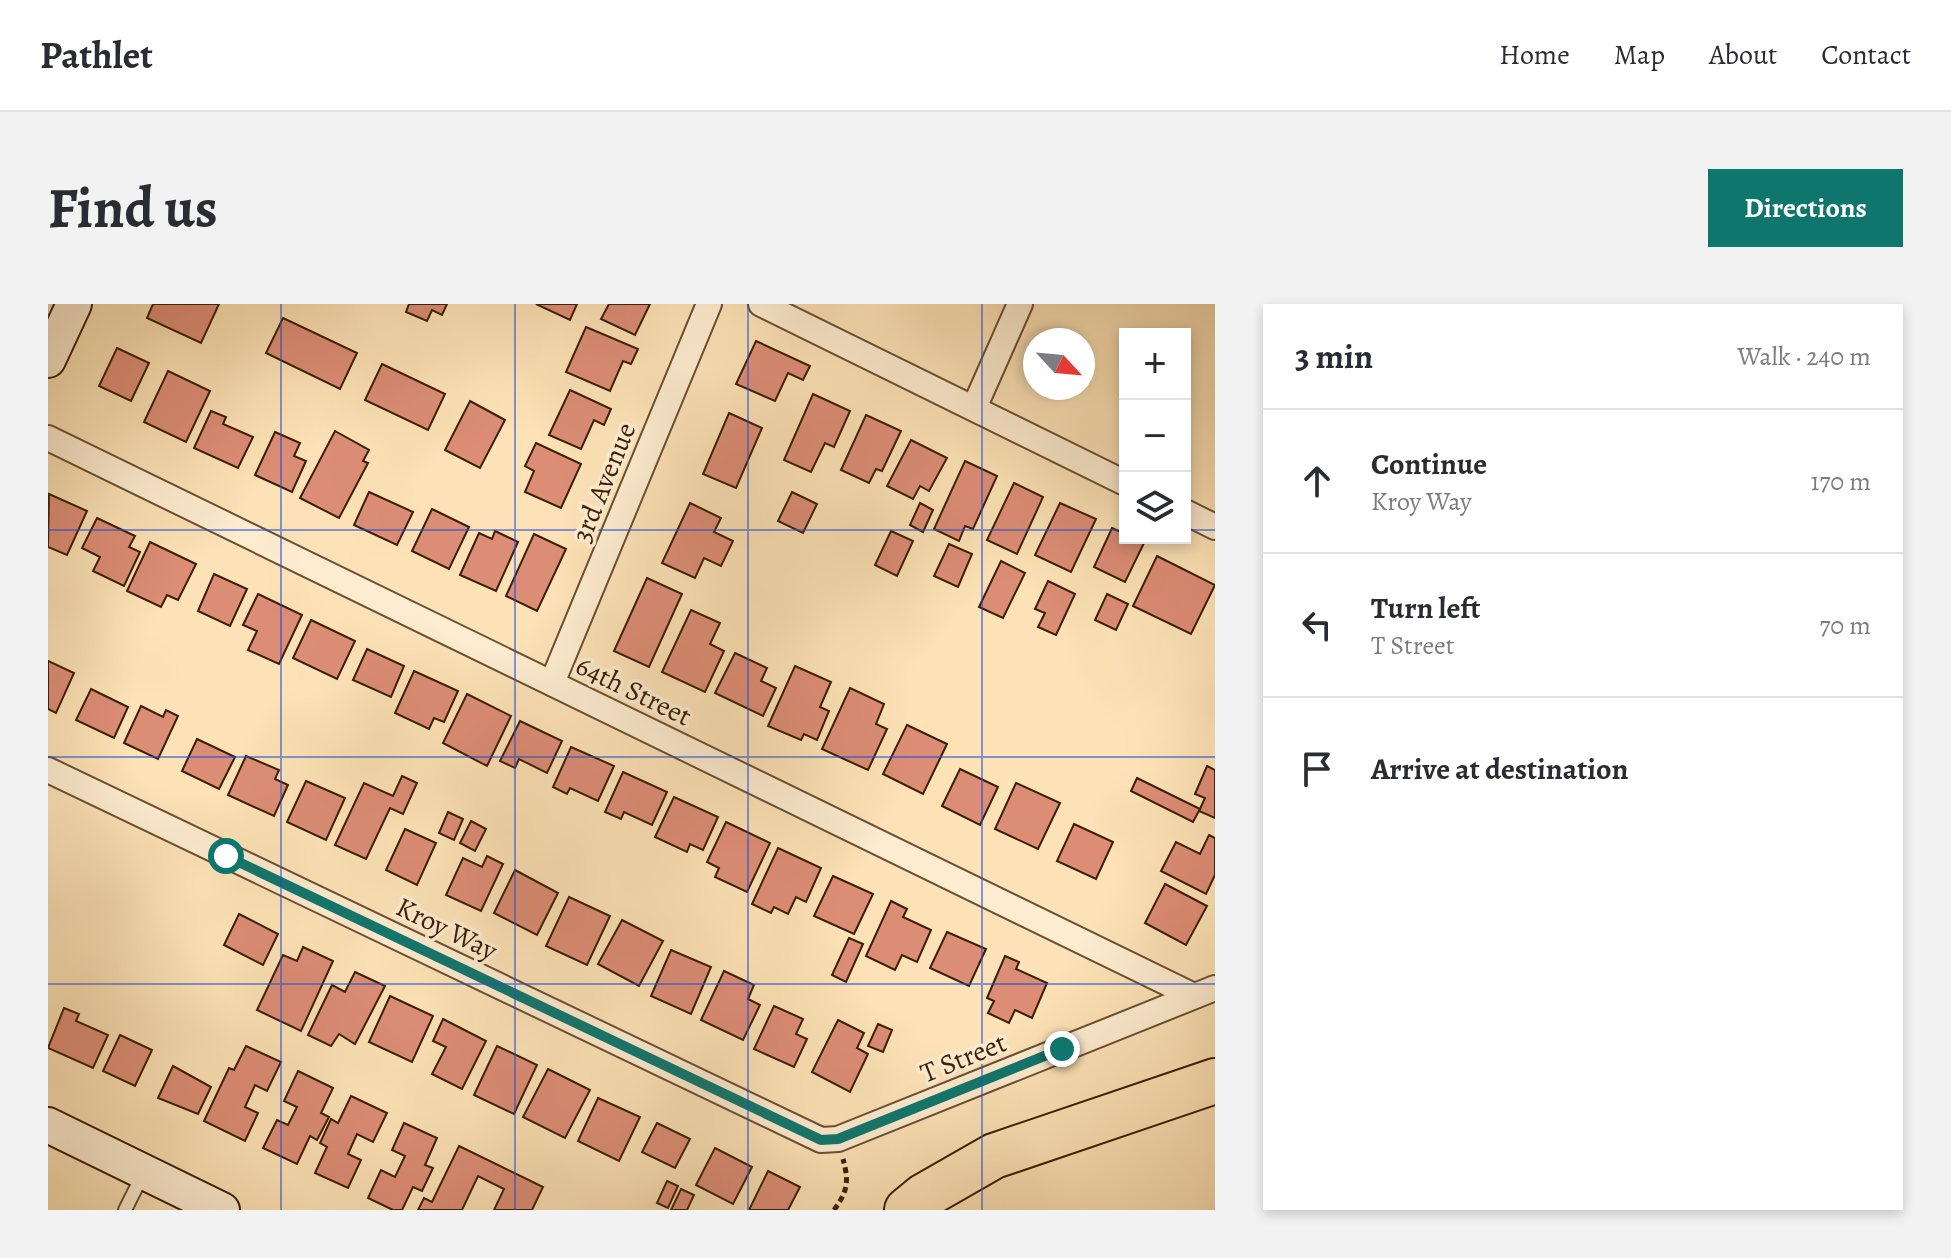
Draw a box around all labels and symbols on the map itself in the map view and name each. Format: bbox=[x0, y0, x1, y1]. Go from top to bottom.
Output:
north arrow bbox=[1023, 328, 1095, 400]
street label: 3rd Avenue bbox=[563, 417, 645, 548]
street label: 64th Street bbox=[569, 647, 698, 735]
route start bbox=[208, 838, 244, 874]
street label: Kroy Way bbox=[390, 888, 504, 970]
street label: T Street bbox=[915, 1024, 1012, 1092]
route end bbox=[1044, 1031, 1080, 1067]

